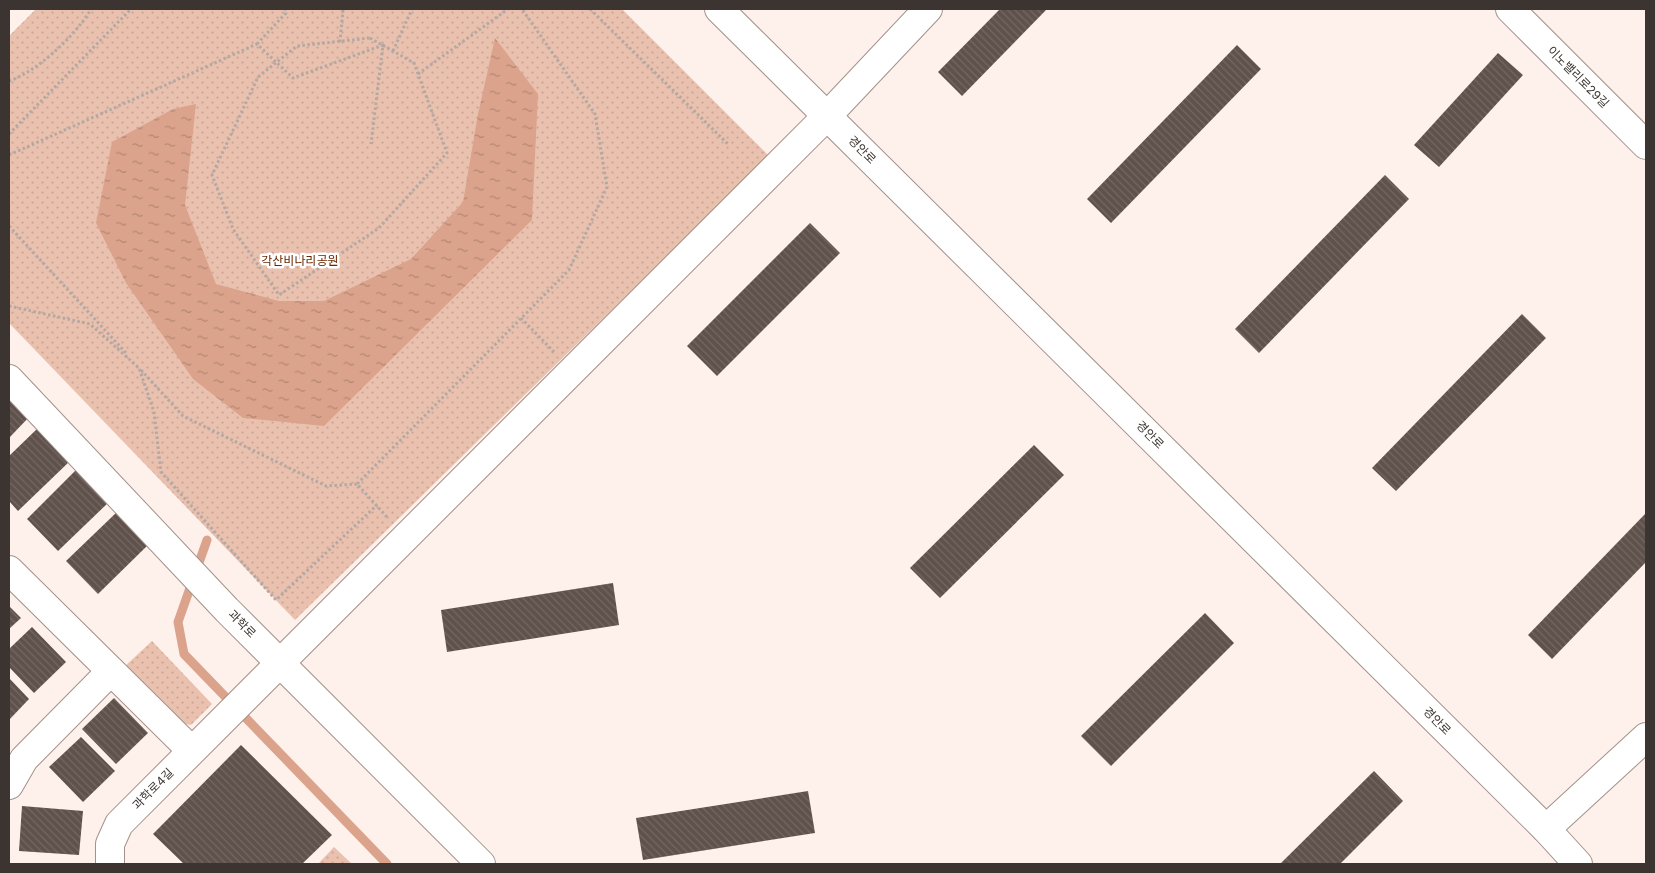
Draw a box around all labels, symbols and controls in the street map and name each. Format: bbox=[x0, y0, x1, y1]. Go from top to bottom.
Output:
street label: 이노밸리로29길 bbox=[1544, 43, 1612, 111]
street label: 경안로 bbox=[845, 133, 879, 167]
park label: 각산비나리공원 bbox=[261, 253, 339, 268]
street label: 경안로 bbox=[1133, 418, 1167, 452]
street label: 과학로 bbox=[225, 607, 259, 641]
street label: 경안로 bbox=[1420, 704, 1454, 738]
street label: 과학로4길 bbox=[129, 765, 176, 812]

